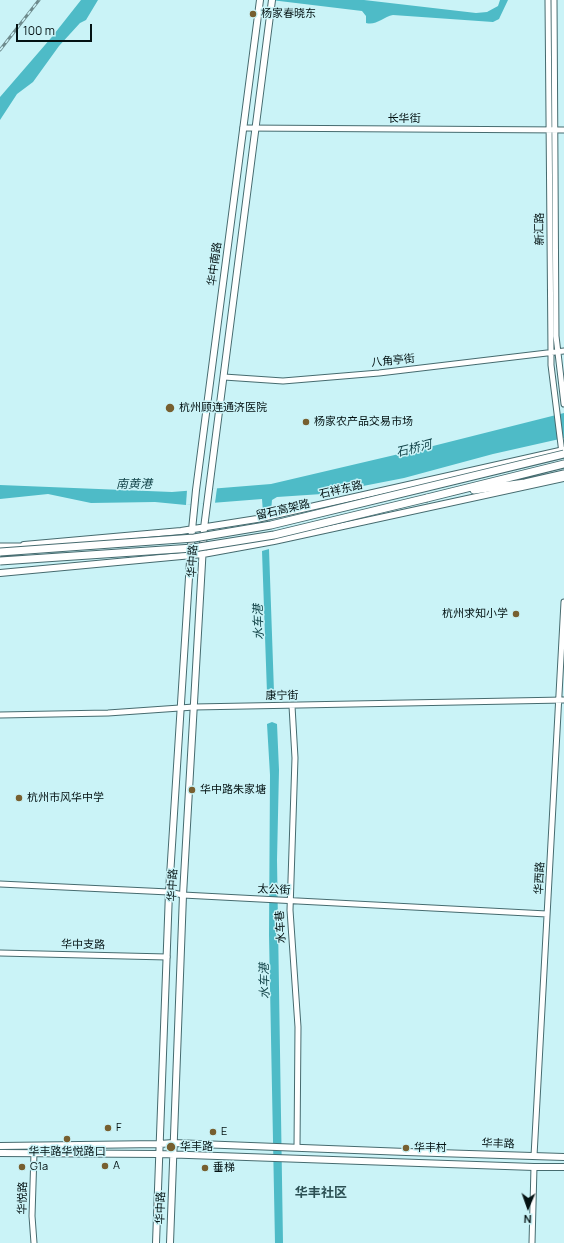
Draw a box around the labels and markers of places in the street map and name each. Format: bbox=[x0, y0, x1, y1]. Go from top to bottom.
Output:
place label: 杨家春晓东 bbox=[261, 7, 316, 21]
marker: 杨家春晓东 bbox=[248, 9, 258, 19]
place label: 杭州顾连通济医院 bbox=[179, 401, 267, 415]
marker: 杭州顾连通济医院 bbox=[164, 402, 176, 414]
place label: 杨家农产品交易市场 bbox=[314, 415, 413, 429]
marker: 杨家农产品交易市场 bbox=[301, 417, 311, 427]
place label: 杭州求知小学 bbox=[442, 607, 508, 621]
marker: 杭州求知小学 bbox=[511, 609, 521, 619]
place label: 华中路朱家塘 bbox=[200, 783, 266, 797]
marker: 华中路朱家塘 bbox=[187, 785, 197, 795]
place label: 杭州市风华中学 bbox=[27, 791, 104, 805]
marker: 杭州市风华中学 bbox=[14, 793, 24, 803]
place label: F bbox=[116, 1121, 122, 1135]
marker: F bbox=[103, 1123, 113, 1133]
place label: E bbox=[221, 1125, 227, 1139]
marker: E bbox=[208, 1127, 218, 1137]
marker: 华丰路华悦路口 bbox=[62, 1134, 72, 1144]
place label: 华丰路 bbox=[180, 1140, 213, 1154]
marker: 华丰路 bbox=[165, 1141, 177, 1153]
place label: 华丰村 bbox=[414, 1141, 447, 1155]
marker: 华丰村 bbox=[401, 1143, 411, 1153]
place label: 华丰路华悦路口 bbox=[29, 1145, 105, 1159]
place label: A bbox=[113, 1159, 120, 1173]
place label: G1a bbox=[30, 1160, 48, 1174]
marker: A bbox=[100, 1161, 110, 1171]
place label: 垂梯 bbox=[213, 1161, 235, 1175]
marker: G1a bbox=[17, 1162, 27, 1172]
marker: 垂梯 bbox=[200, 1163, 210, 1173]

